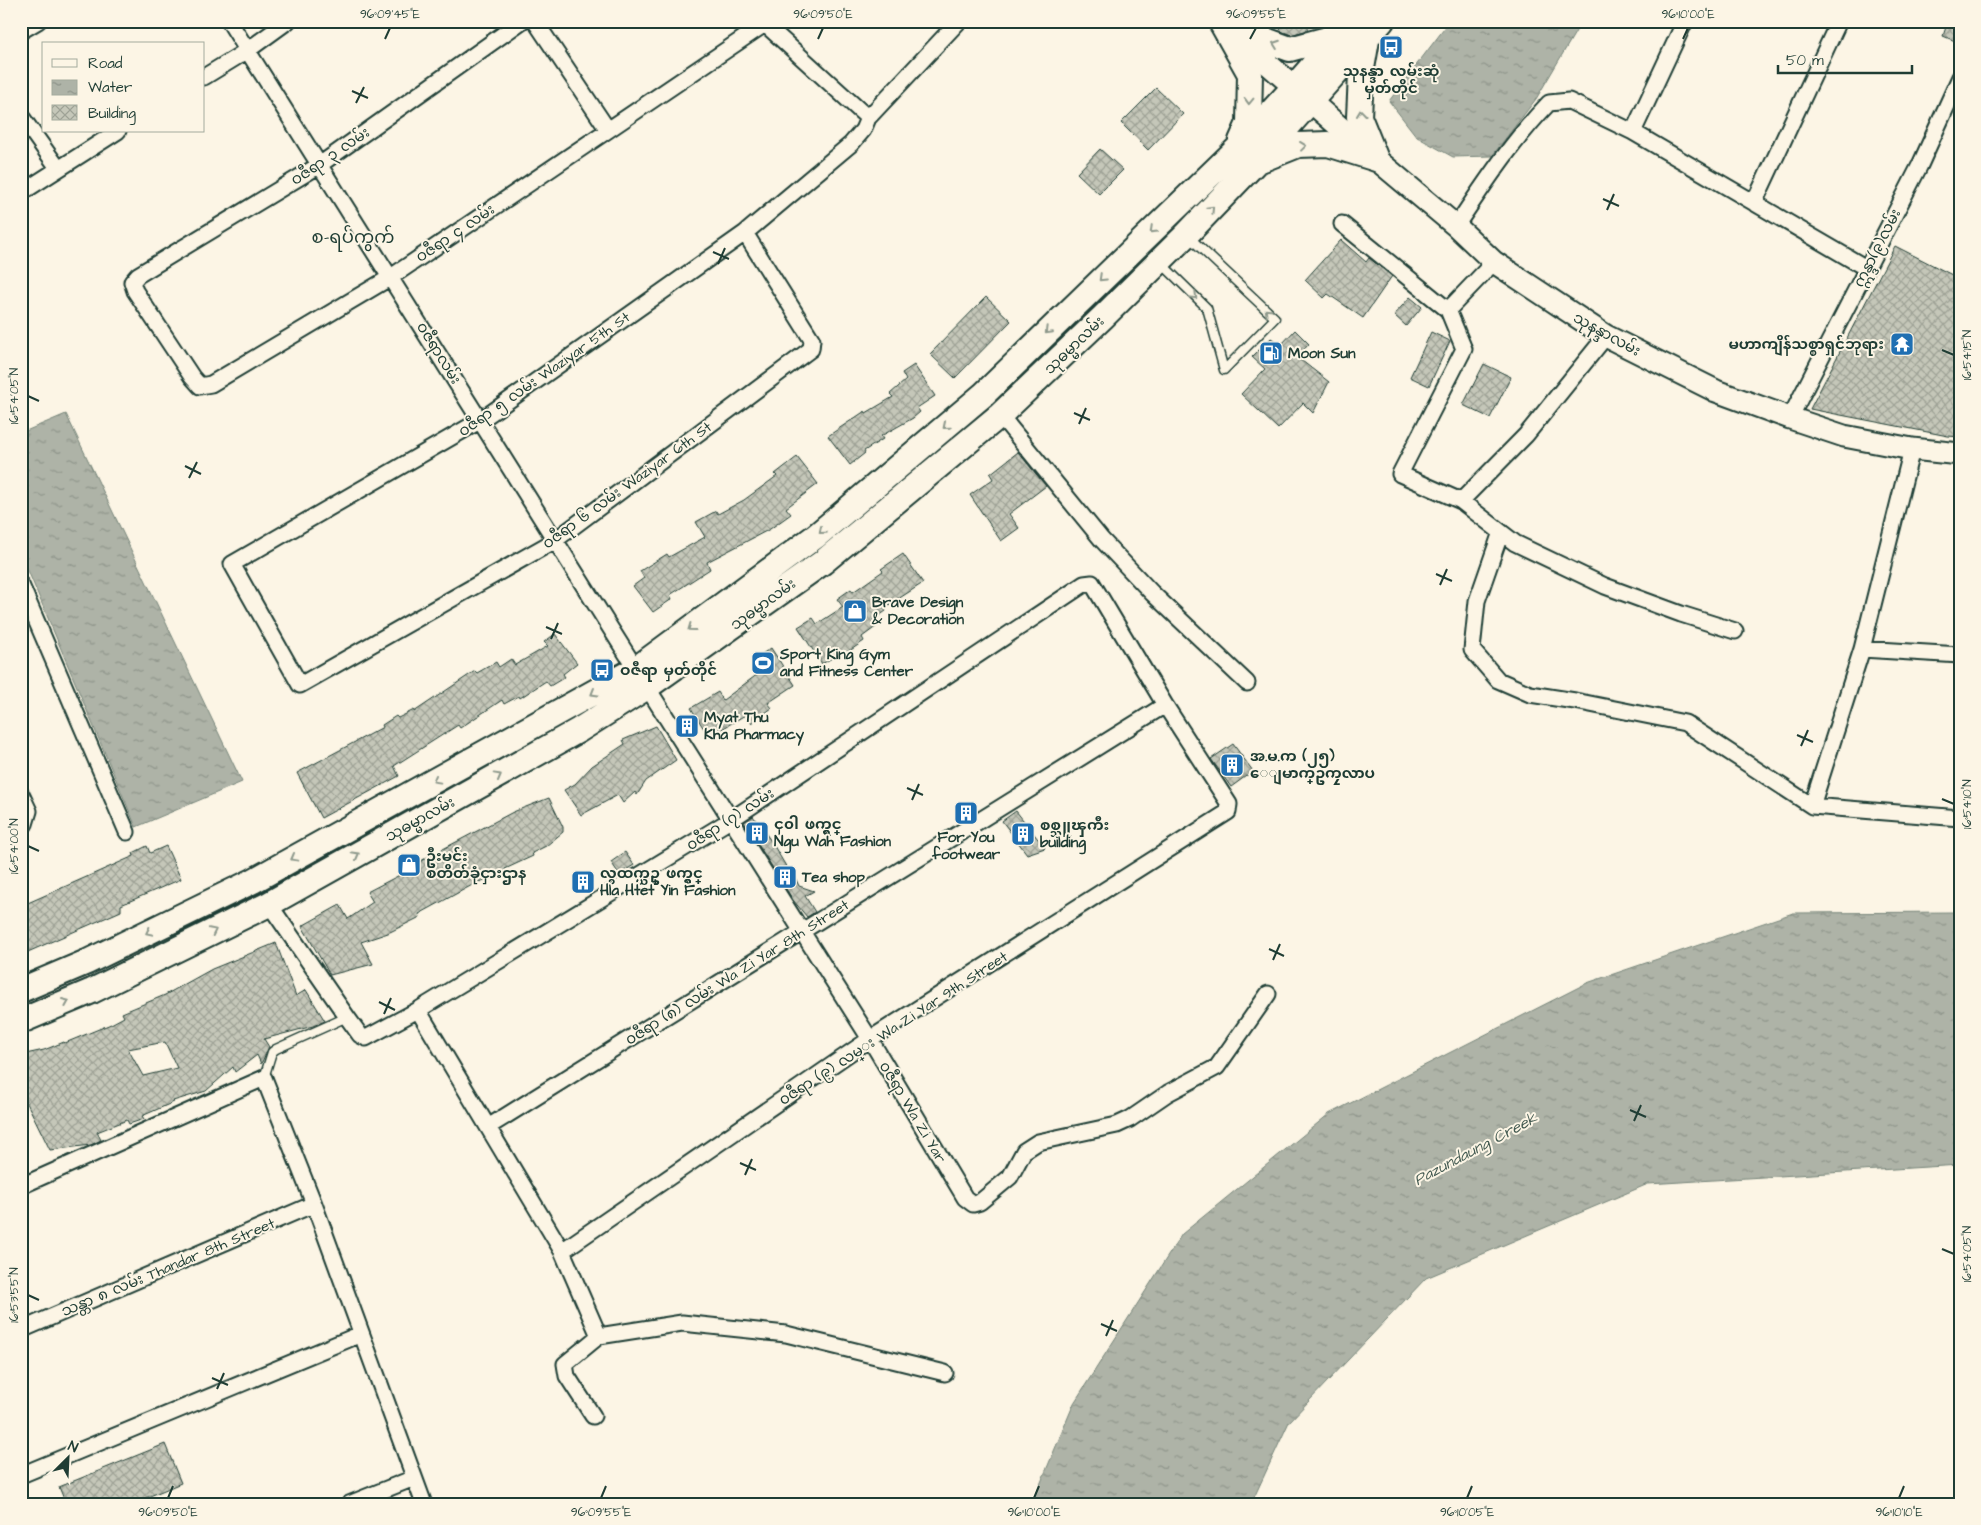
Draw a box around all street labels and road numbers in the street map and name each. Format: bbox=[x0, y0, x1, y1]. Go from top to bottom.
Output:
street label: ဝဇီရာ ၃ လမ်း bbox=[287, 122, 374, 191]
street label: ဝဇီရာ ၄ လမ်း bbox=[412, 199, 499, 268]
street label: ဣန္ဒာ(၉)လမ်း bbox=[1849, 205, 1907, 292]
street label: ဝဇီရာ ၅ လမ်း Waziyar 5th St bbox=[454, 307, 635, 443]
street label: သုနန္ဒာလမ်း bbox=[1569, 307, 1644, 363]
street label: သုဓမ္မာလမ်း bbox=[1040, 311, 1110, 380]
street label: ဝဇီရာလမ်း bbox=[410, 318, 466, 389]
street label: ဝဇီရာ ၆ လမ်း Waziyar 6th St bbox=[538, 417, 717, 555]
street label: သုဓမ္မာလမ်း bbox=[726, 574, 801, 636]
street label: ၀ဇီရာ (၇) လမ်း bbox=[682, 783, 779, 857]
street label: သုဓမ္မာလမ်း bbox=[382, 792, 459, 848]
street label: ၀ဇီရာ (၈) လမ်း Wa Zi Yar 8th Street bbox=[621, 895, 854, 1051]
street label: ၀ဇီရာ (၉) လမ္း Wa Zi Yar 9th Street bbox=[775, 946, 1012, 1111]
street label: ၀ဇီရာ Wa Zi Yar bbox=[873, 1058, 951, 1167]
street label: သန္တာ ၈ လမ်း Thandar 8th Street bbox=[58, 1213, 279, 1323]

